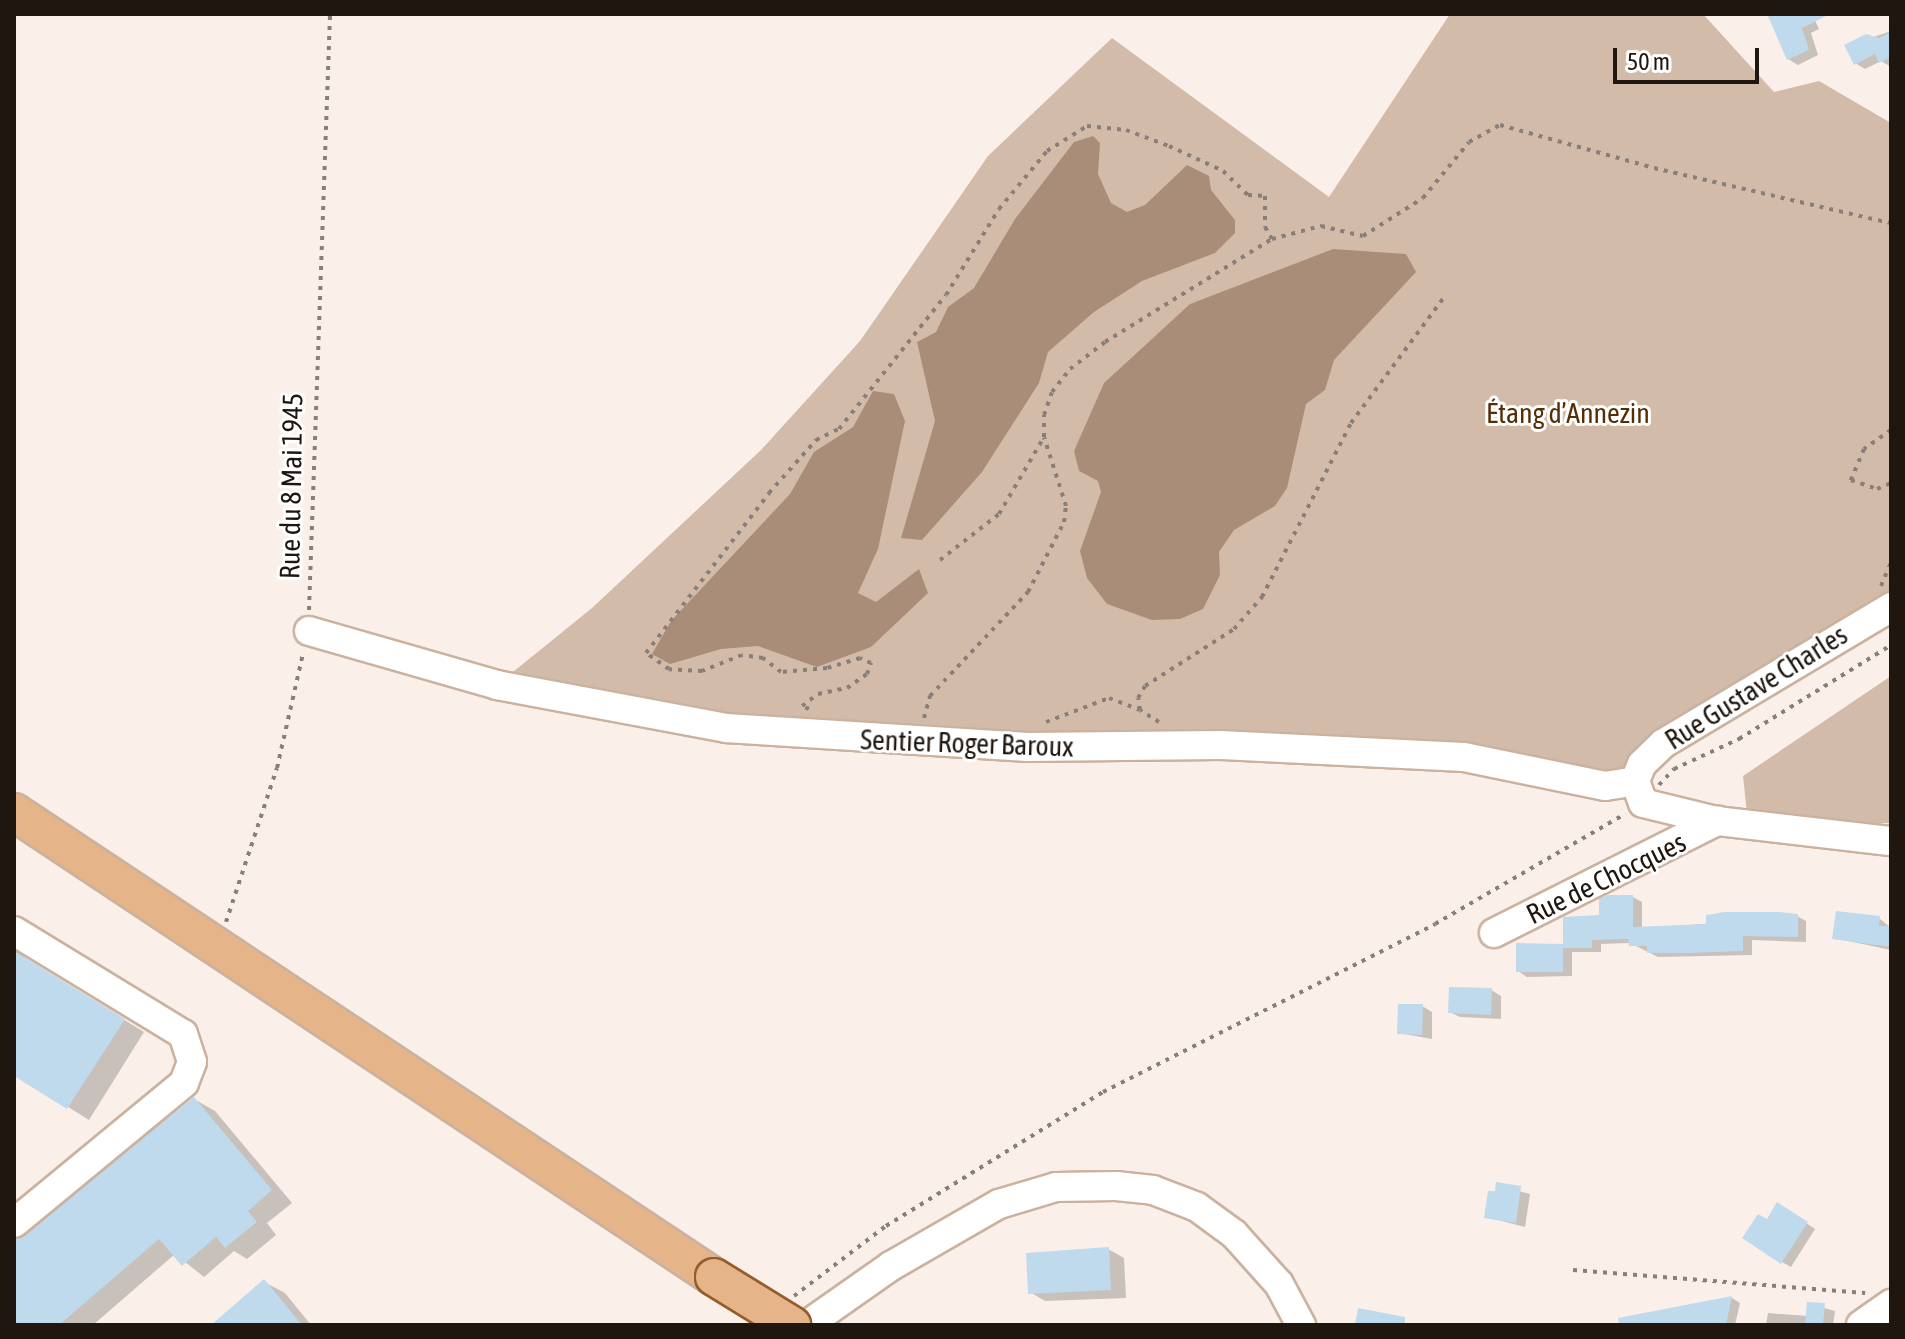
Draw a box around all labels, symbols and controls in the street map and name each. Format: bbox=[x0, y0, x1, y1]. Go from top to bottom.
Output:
scale bar bbox=[1617, 32, 1763, 82]
text: 50 m bbox=[1627, 48, 1670, 75]
street label: Rue du 8 Mai 1945 bbox=[273, 393, 309, 579]
park label: Étang d’Annezin bbox=[1486, 396, 1650, 430]
street label: Rue Gustave Charles bbox=[1659, 618, 1853, 756]
street label: Sentier Roger Baroux bbox=[860, 722, 1074, 764]
street label: Rue de Chocques bbox=[1521, 825, 1691, 931]

